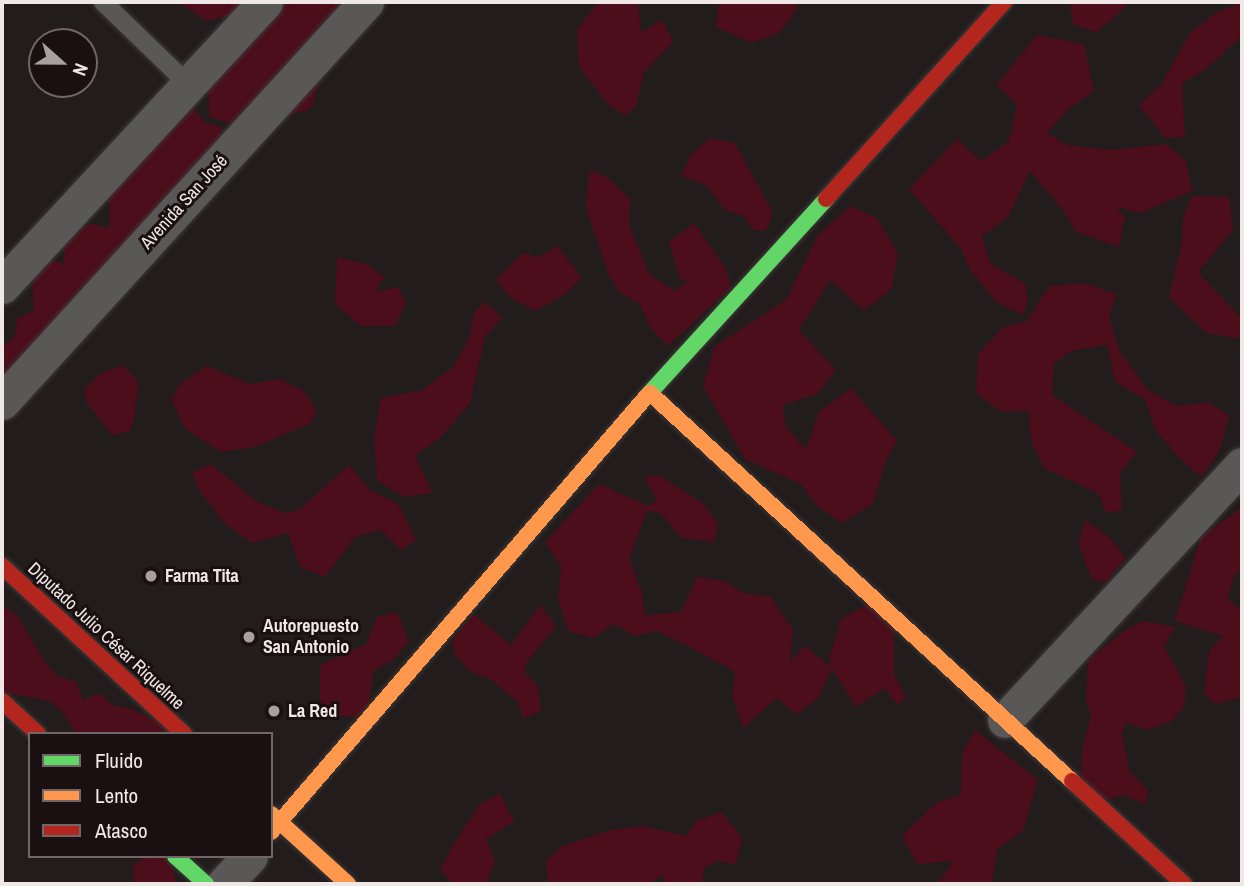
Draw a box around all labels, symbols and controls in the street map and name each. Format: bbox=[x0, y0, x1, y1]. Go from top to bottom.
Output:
north arrow bbox=[28, 28, 98, 98]
text: N bbox=[67, 60, 95, 80]
street label: Avenida San José bbox=[136, 150, 232, 254]
street label: Diputado Julio César Riquelme bbox=[23, 558, 189, 714]
place label: Farma Tita bbox=[165, 565, 239, 587]
marker: Farma Tita bbox=[143, 568, 159, 584]
place label: Autorepuesto San Antonio bbox=[263, 616, 359, 658]
marker: Autorepuesto San Antonio bbox=[241, 629, 257, 645]
place label: La Red bbox=[288, 700, 337, 722]
marker: La Red bbox=[266, 703, 282, 719]
legend bbox=[28, 732, 273, 858]
text: Fluido bbox=[95, 746, 143, 775]
text: Lento bbox=[95, 781, 138, 810]
text: Atasco bbox=[95, 816, 148, 845]

